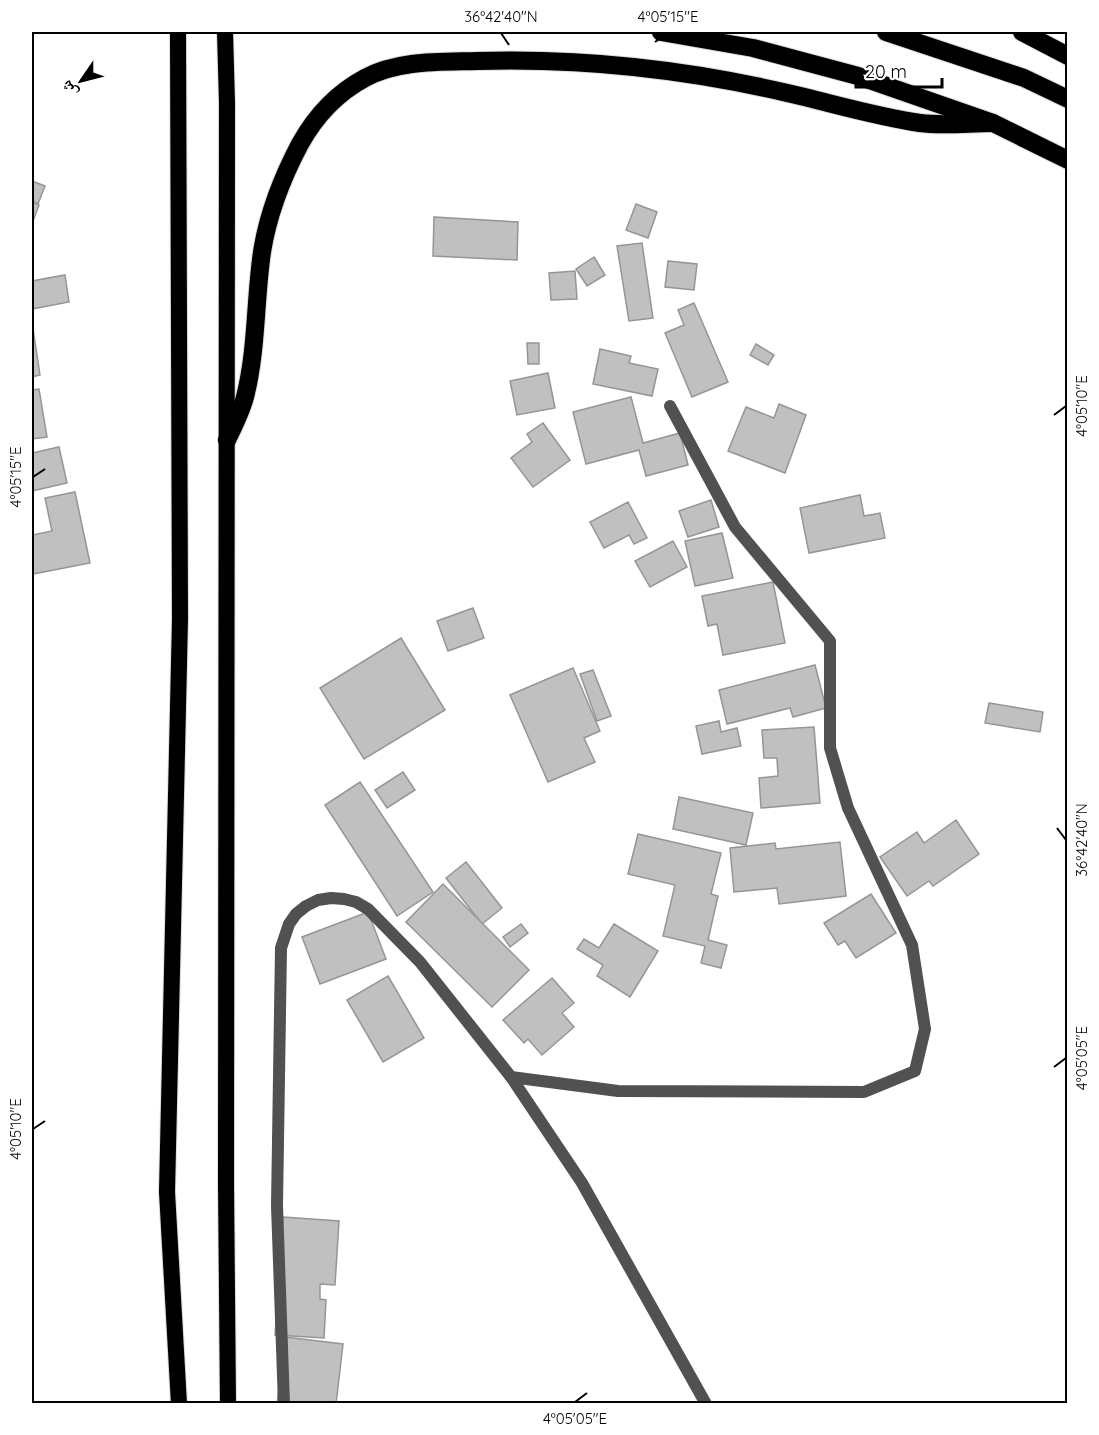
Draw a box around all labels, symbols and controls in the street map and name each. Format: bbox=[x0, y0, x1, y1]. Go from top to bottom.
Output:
text: 36°42'40"N bbox=[464, 7, 538, 26]
text: 4°05'15"E bbox=[638, 7, 698, 26]
north arrow bbox=[51, 51, 111, 111]
scale bar bbox=[856, 51, 942, 89]
text: 20 m bbox=[865, 60, 907, 83]
text: ش bbox=[56, 77, 82, 102]
text: 4°05'10"E bbox=[1072, 375, 1091, 437]
text: 4°05'15"E bbox=[6, 447, 25, 507]
text: 36°42'40"N bbox=[1072, 803, 1091, 877]
text: 4°05'05"E bbox=[1072, 1026, 1091, 1090]
text: 4°05'10"E bbox=[6, 1098, 25, 1160]
text: 4°05'05"E bbox=[543, 1409, 607, 1428]

